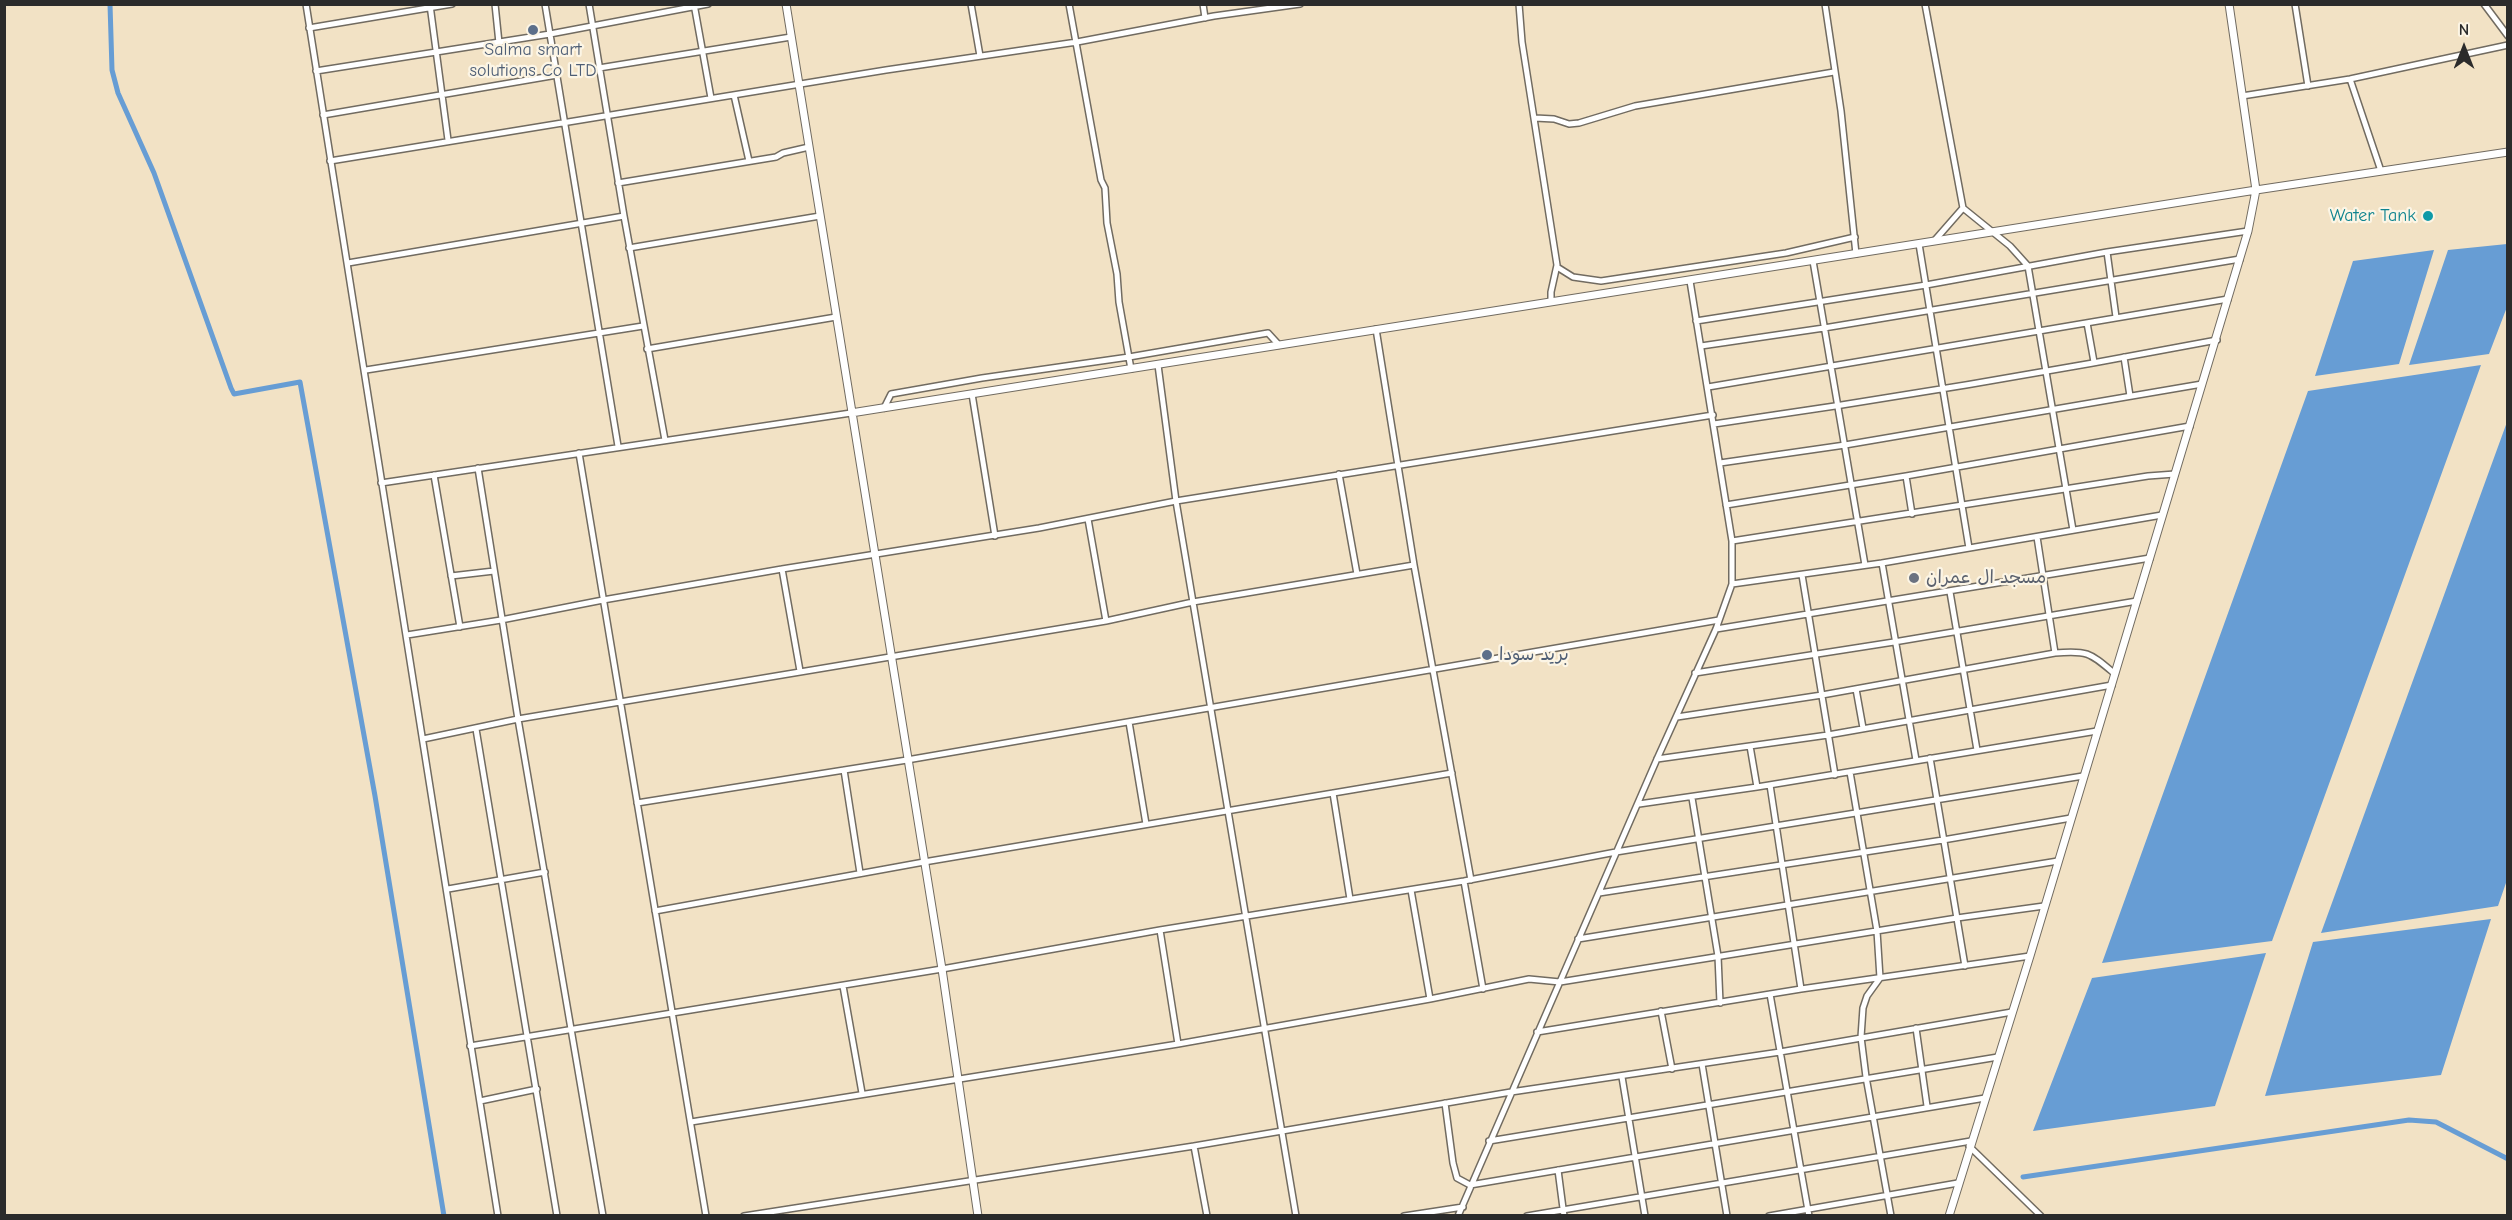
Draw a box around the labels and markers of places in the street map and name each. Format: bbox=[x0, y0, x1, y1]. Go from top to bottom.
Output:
marker: Salma smart solutions Co LTD bbox=[526, 23, 540, 37]
place label: Salma smart solutions Co LTD bbox=[470, 39, 596, 82]
place label: Water Tank bbox=[2330, 205, 2416, 227]
marker: Water Tank bbox=[2421, 209, 2435, 223]
place label: مسجد ال عمران bbox=[1926, 567, 2046, 589]
marker: مسجد ال عمران bbox=[1907, 571, 1921, 585]
place label: بريد سودا bbox=[1499, 644, 1569, 666]
marker: بريد سودا bbox=[1480, 648, 1494, 662]

